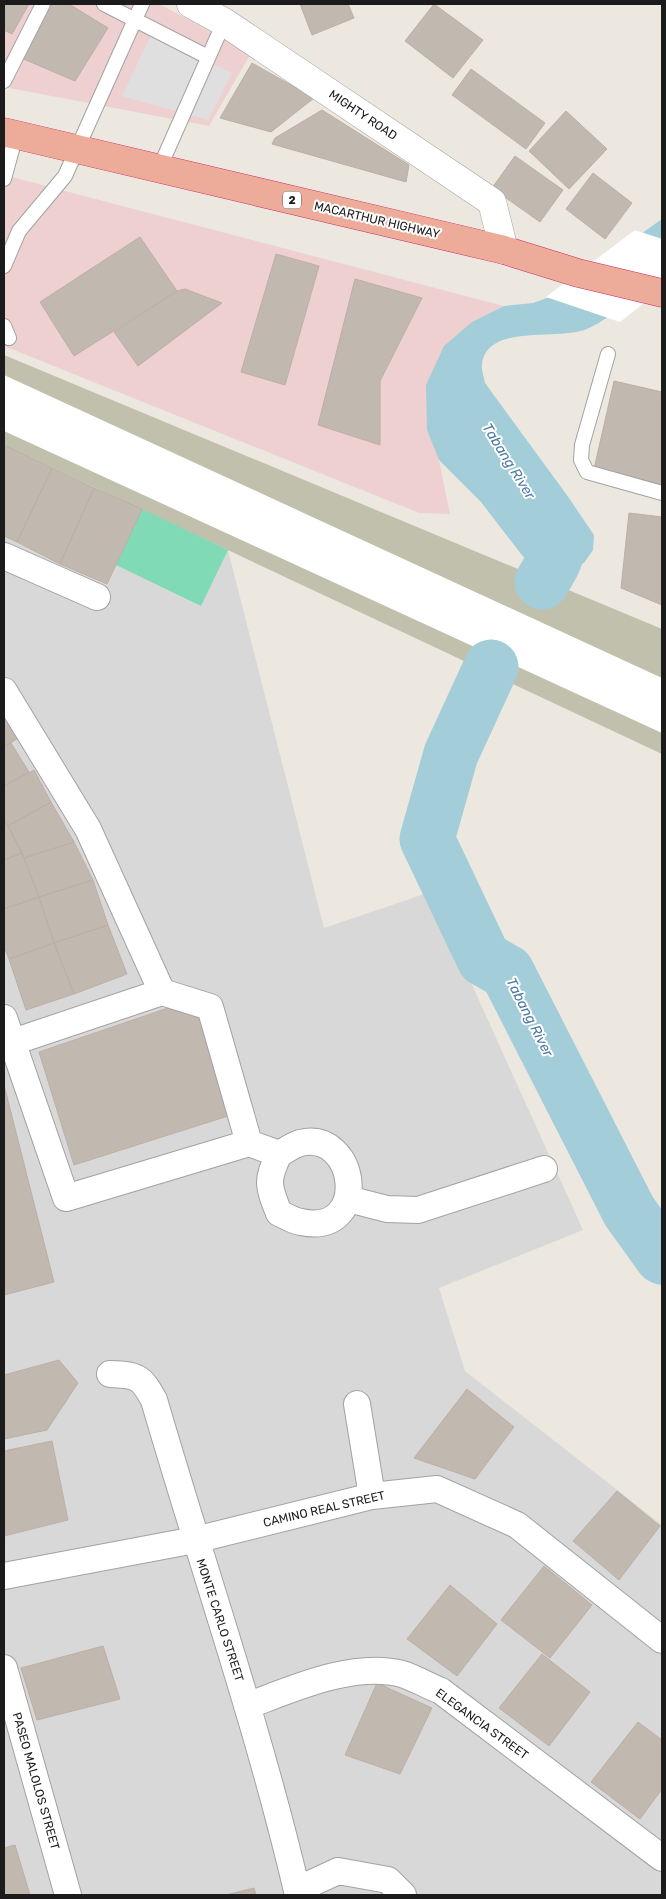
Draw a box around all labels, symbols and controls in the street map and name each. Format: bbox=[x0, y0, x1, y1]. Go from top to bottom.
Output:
street label: MIGHTY ROAD bbox=[326, 87, 400, 143]
road number: 2 bbox=[283, 192, 301, 208]
street label: MACARTHUR HIGHWAY bbox=[313, 199, 441, 241]
water label: Tabang River bbox=[478, 420, 539, 503]
water label: Tabang River bbox=[502, 975, 557, 1060]
street label: CAMINO REAL STREET bbox=[262, 1488, 386, 1530]
street label: MONTE CARLO STREET bbox=[194, 1557, 246, 1683]
street label: ELEGANCIA STREET bbox=[433, 1686, 531, 1762]
street label: PASEO MALOLOS STREET bbox=[10, 1711, 62, 1851]

